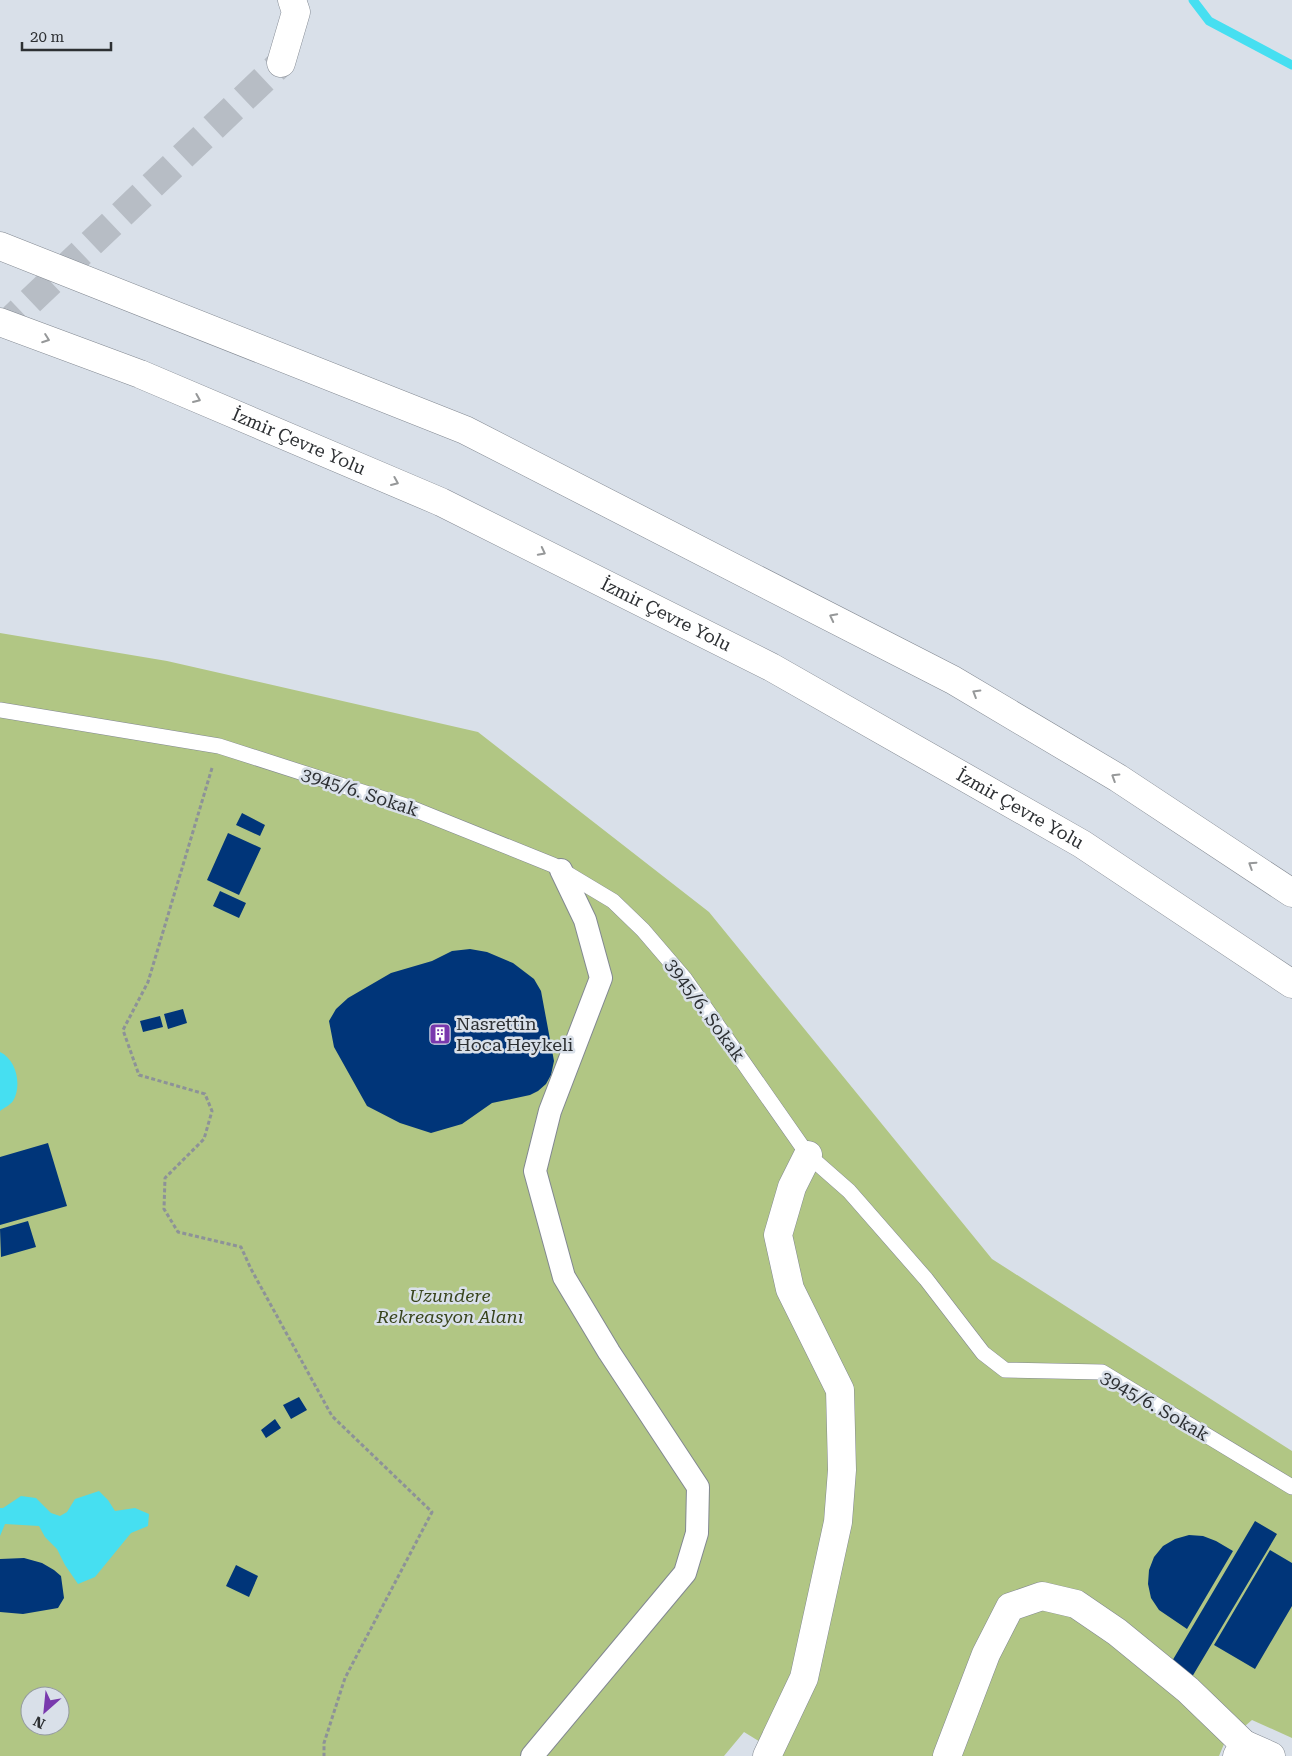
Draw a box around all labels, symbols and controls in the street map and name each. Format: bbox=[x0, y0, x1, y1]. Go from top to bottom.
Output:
scale bar bbox=[22, 20, 111, 52]
text: 20 m bbox=[30, 28, 65, 46]
one-way arrow bbox=[41, 333, 49, 343]
one-way arrow bbox=[192, 392, 201, 403]
street label: İzmir Çevre Yolu bbox=[229, 403, 369, 479]
one-way arrow bbox=[390, 476, 399, 487]
one-way arrow bbox=[536, 546, 545, 556]
street label: İzmir Çevre Yolu bbox=[598, 573, 735, 655]
one-way arrow bbox=[829, 613, 838, 623]
one-way arrow bbox=[973, 690, 982, 700]
street label: 3945/6. Sokak bbox=[299, 763, 421, 820]
street label: İzmir Çevre Yolu bbox=[953, 764, 1088, 853]
one-way arrow bbox=[1112, 774, 1121, 783]
one-way arrow bbox=[1248, 862, 1257, 872]
street label: 3945/6. Sokak bbox=[661, 954, 750, 1065]
place label: Nasrettin Hoca Heykeli bbox=[456, 1013, 574, 1055]
building icon: Nasrettin Hoca Heykeli bbox=[428, 1022, 452, 1046]
park label: Uzundere Rekreasyon Alanı bbox=[376, 1285, 524, 1327]
street label: 3945/6. Sokak bbox=[1097, 1366, 1213, 1445]
north arrow bbox=[20, 1686, 70, 1736]
text: N bbox=[30, 1713, 48, 1732]

